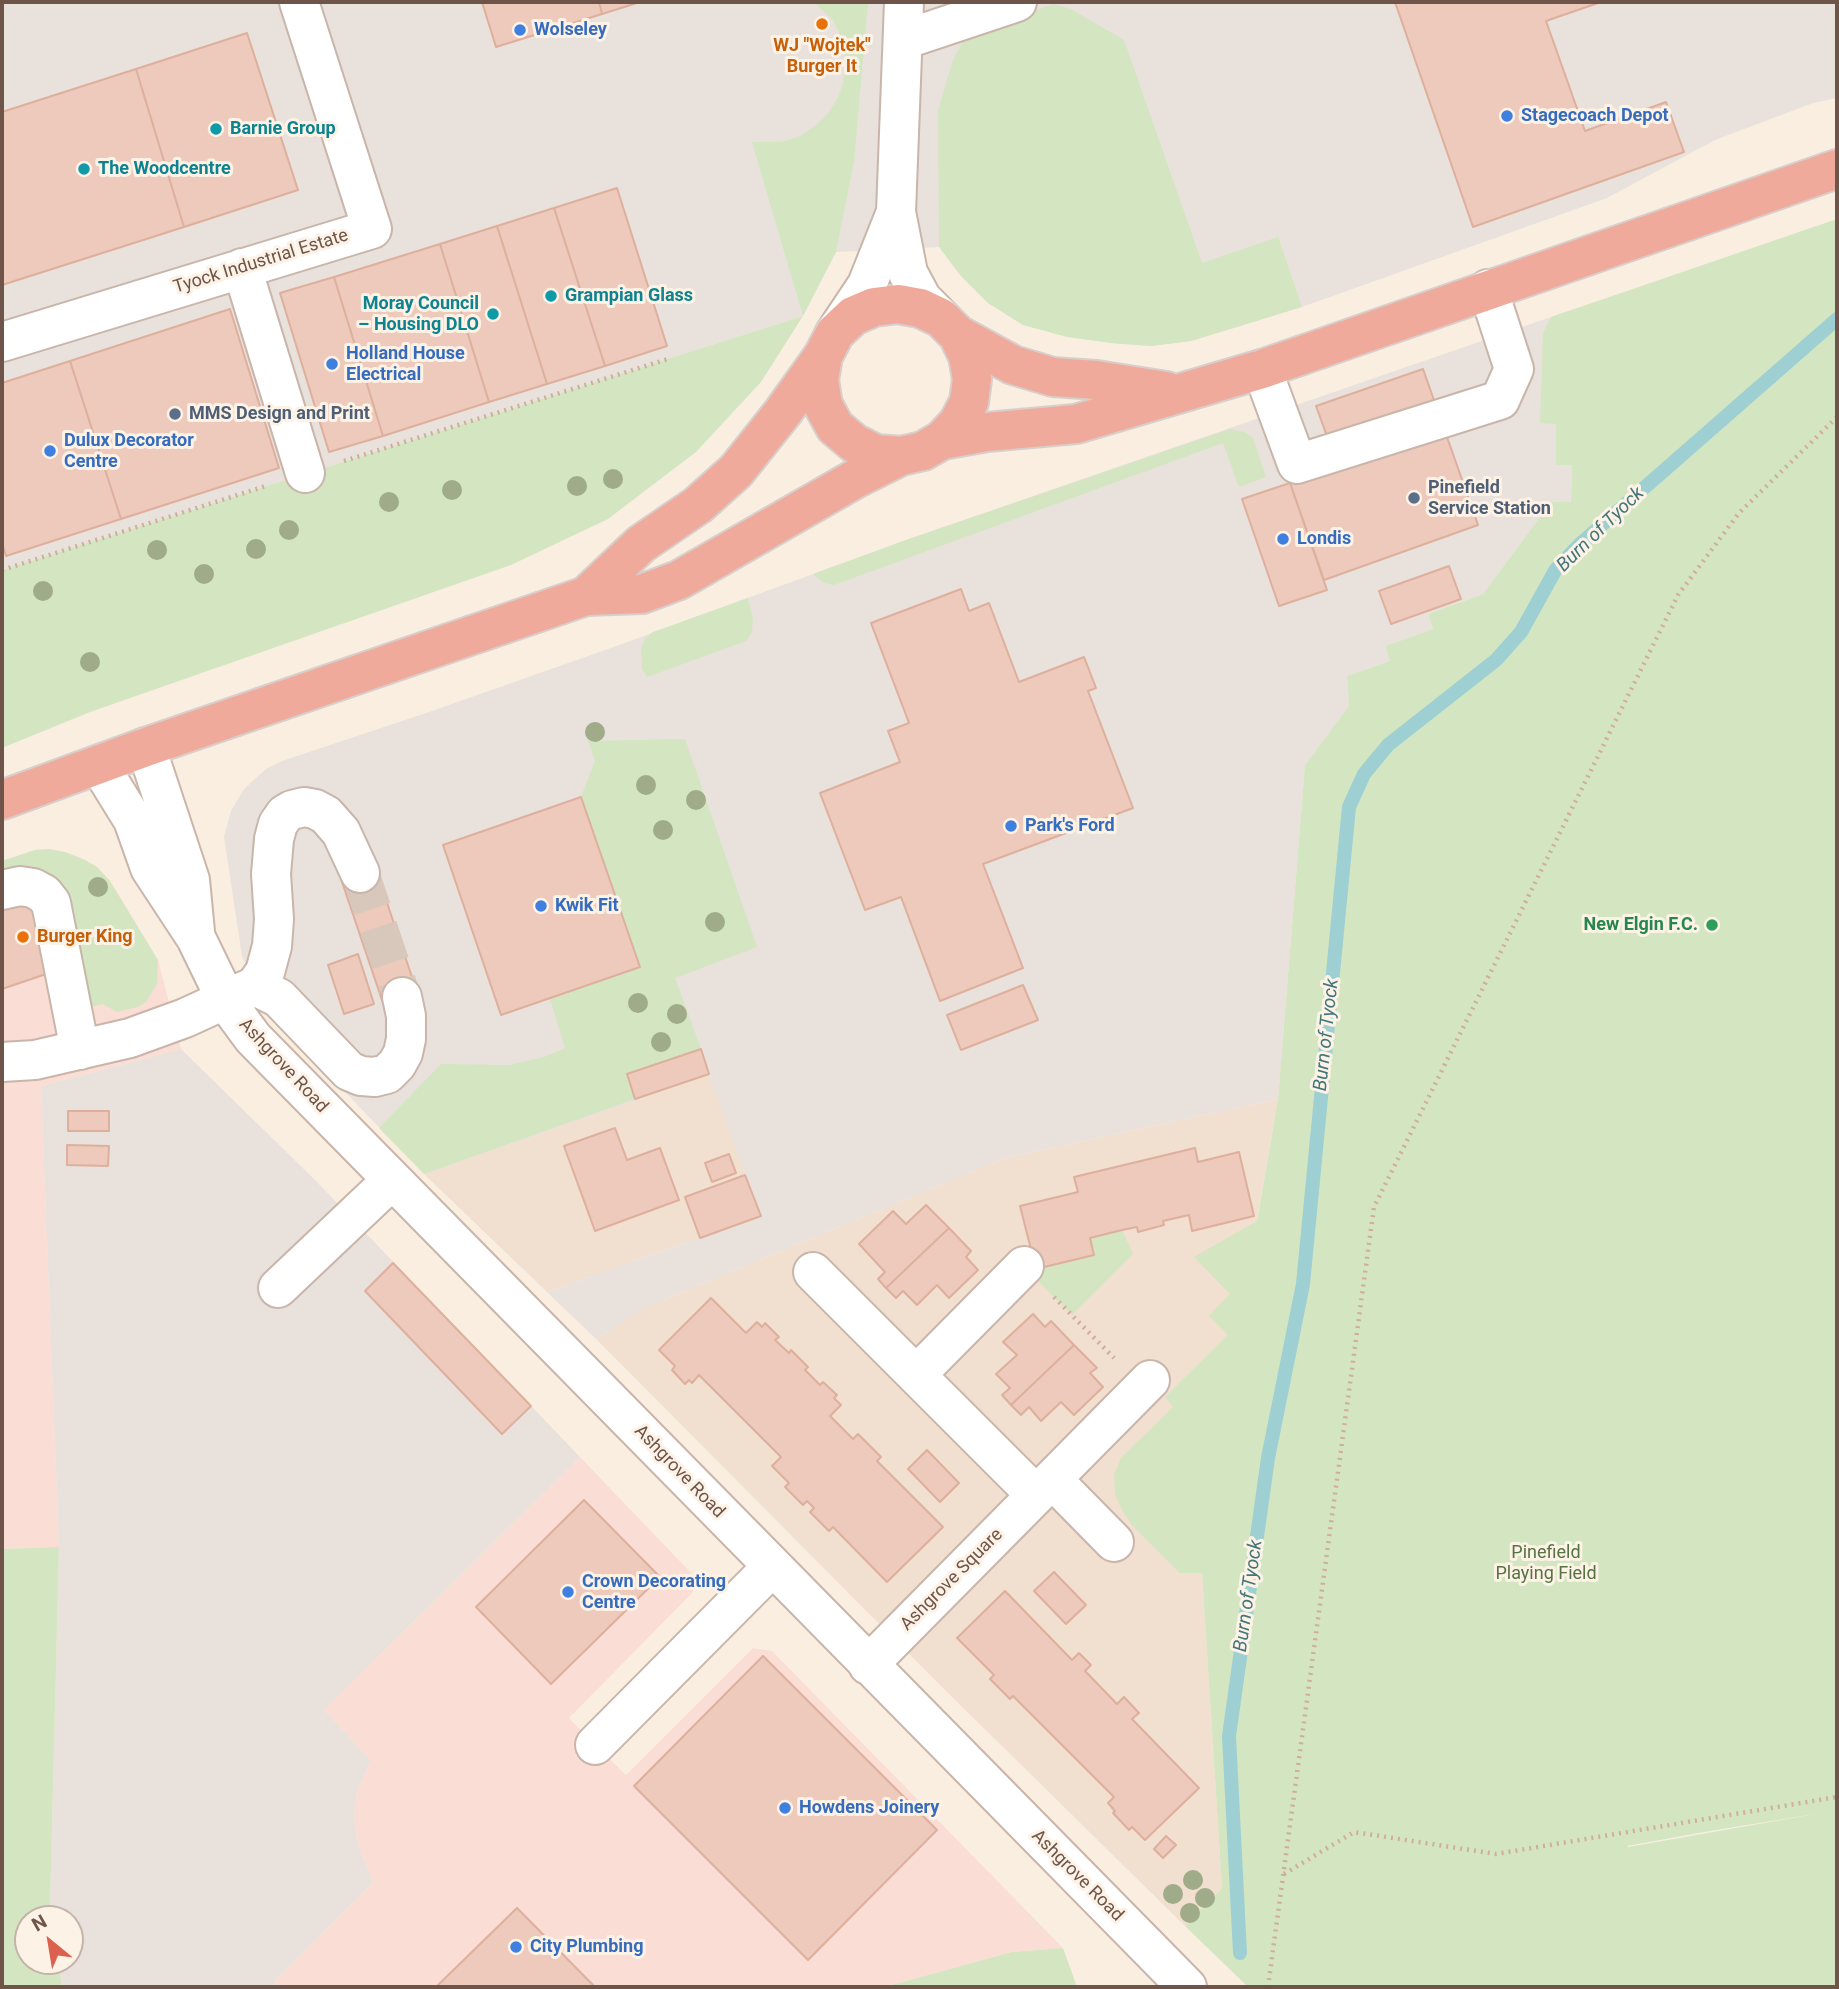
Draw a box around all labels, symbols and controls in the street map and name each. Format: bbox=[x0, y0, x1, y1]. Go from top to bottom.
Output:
marker: WJ "Wojtek" Burger It bbox=[814, 16, 830, 32]
place label: Wolseley bbox=[534, 19, 607, 41]
marker: Wolseley bbox=[512, 22, 528, 38]
place label: WJ "Wojtek" Burger It bbox=[773, 35, 871, 78]
place label: Stagecoach Depot bbox=[1521, 105, 1669, 127]
marker: Stagecoach Depot bbox=[1499, 108, 1515, 124]
place label: Barnie Group bbox=[230, 118, 336, 140]
marker: Barnie Group bbox=[208, 121, 224, 137]
place label: The Woodcentre bbox=[98, 158, 231, 180]
marker: The Woodcentre bbox=[76, 161, 92, 177]
street label: Tyock Industrial Estate bbox=[171, 225, 351, 299]
place label: Grampian Glass bbox=[565, 285, 693, 307]
marker: Grampian Glass bbox=[543, 288, 559, 304]
place label: Moray Council – Housing DLO bbox=[358, 293, 479, 336]
marker: Moray Council – Housing DLO bbox=[485, 306, 501, 322]
place label: Holland House Electrical bbox=[346, 343, 465, 386]
marker: Holland House Electrical bbox=[324, 356, 340, 372]
place label: MMS Design and Print bbox=[189, 403, 370, 425]
marker: MMS Design and Print bbox=[167, 406, 183, 422]
place label: Dulux Decorator Centre bbox=[64, 430, 194, 472]
marker: Dulux Decorator Centre bbox=[42, 443, 58, 459]
place label: Pinefield Service Station bbox=[1428, 477, 1551, 520]
water label: Burn of Tyock bbox=[1553, 483, 1649, 577]
marker: Pinefield Service Station bbox=[1406, 490, 1422, 506]
place label: Londis bbox=[1297, 528, 1351, 550]
marker: Londis bbox=[1275, 531, 1291, 547]
place label: Park's Ford bbox=[1025, 815, 1115, 837]
marker: Park's Ford bbox=[1003, 818, 1019, 834]
place label: Kwik Fit bbox=[555, 895, 619, 917]
marker: Kwik Fit bbox=[533, 898, 549, 914]
place label: New Elgin F.C. bbox=[1584, 914, 1698, 936]
marker: New Elgin F.C. bbox=[1704, 917, 1720, 933]
place label: Burger King bbox=[37, 926, 133, 948]
marker: Burger King bbox=[15, 929, 31, 945]
water label: Burn of Tyock bbox=[1310, 978, 1344, 1092]
street label: Ashgrove Road bbox=[234, 1014, 332, 1118]
street label: Ashgrove Road bbox=[629, 1421, 729, 1523]
street label: Ashgrove Square bbox=[896, 1524, 1008, 1636]
water label: Burn of Tyock bbox=[1230, 1539, 1268, 1653]
park label: Pinefield Playing Field bbox=[1495, 1542, 1597, 1584]
place label: Crown Decorating Centre bbox=[582, 1571, 726, 1614]
marker: Crown Decorating Centre bbox=[560, 1584, 576, 1600]
place label: Howdens Joinery bbox=[799, 1797, 939, 1819]
marker: Howdens Joinery bbox=[777, 1800, 793, 1816]
street label: Ashgrove Road bbox=[1027, 1826, 1127, 1926]
north arrow bbox=[14, 1905, 84, 1975]
text: N bbox=[28, 1910, 51, 1936]
place label: City Plumbing bbox=[530, 1936, 643, 1958]
marker: City Plumbing bbox=[508, 1939, 524, 1955]

